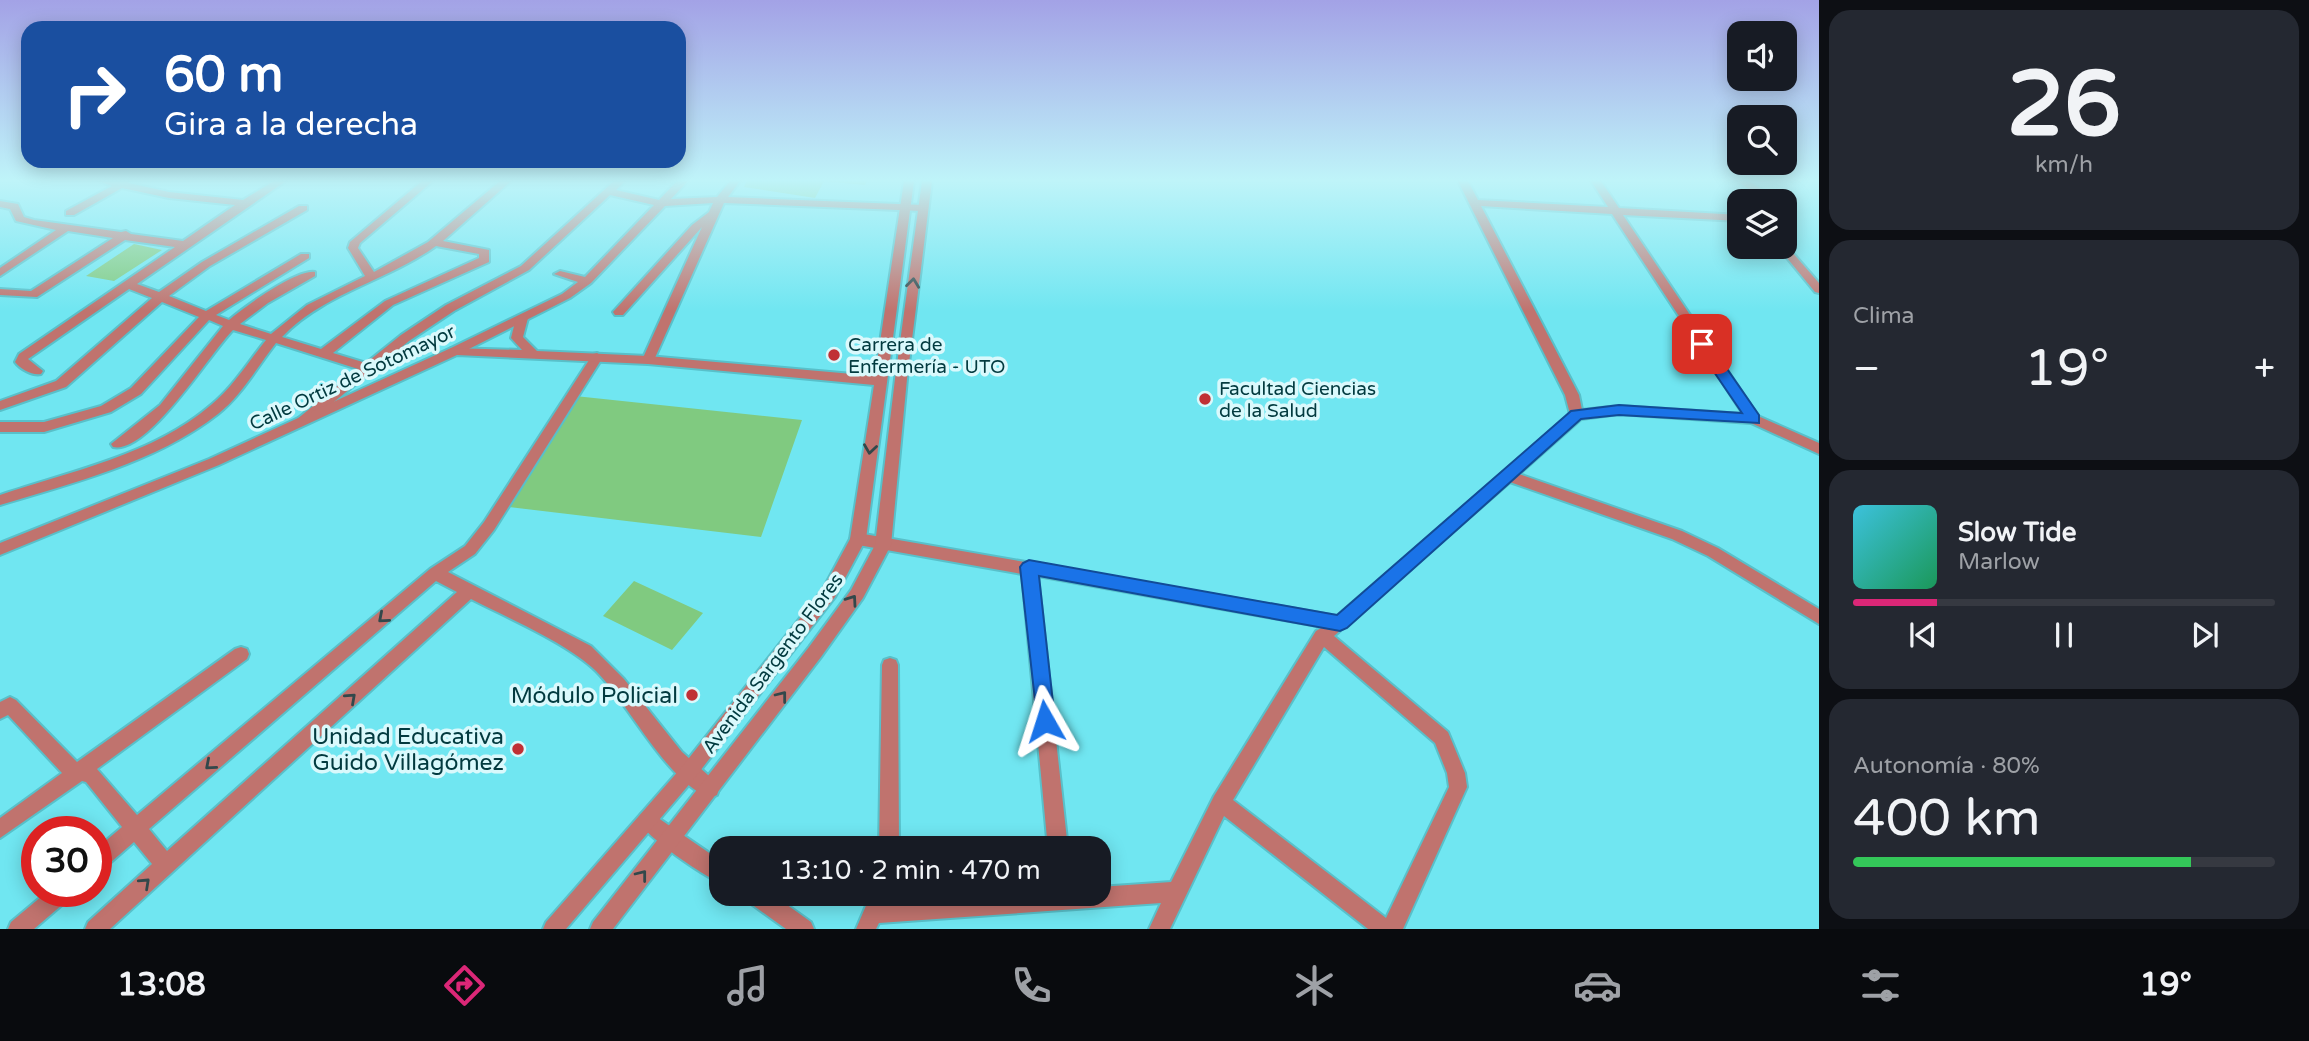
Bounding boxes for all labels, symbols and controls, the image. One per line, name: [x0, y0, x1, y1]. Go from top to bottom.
map controls: [1727, 21, 1797, 259]
button: sound: [1727, 21, 1797, 91]
text: 60 m: [164, 46, 283, 105]
icon: right: [49, 49, 140, 140]
text: 26: [2007, 50, 2121, 160]
button: search: [1727, 105, 1797, 175]
text: Gira a la derecha: [164, 106, 418, 144]
text: km/h: [2035, 151, 2093, 179]
button: layers: [1727, 189, 1797, 259]
one-way arrow: [905, 277, 920, 288]
text: Clima: [1853, 302, 1914, 330]
pin: [1672, 314, 1732, 374]
street label: Calle Ortiz de Sotomayor: [246, 320, 459, 435]
icon: arrive: [1683, 325, 1721, 363]
place label: Carrera de Enfermería - UTO: [848, 334, 1006, 378]
text: 19°: [2024, 337, 2109, 400]
text: −: [1853, 346, 1880, 392]
text: +: [2254, 346, 2275, 392]
marker: Carrera de Enfermería - UTO: [826, 347, 842, 363]
place label: Facultad Ciencias de la Salud: [1219, 378, 1376, 422]
marker: Facultad Ciencias de la Salud: [1197, 391, 1213, 407]
one-way arrow: [863, 443, 878, 454]
text: Slow Tide: [1958, 517, 2076, 548]
text: Marlow: [1958, 548, 2040, 576]
street label: Avenida Sargento Flores: [698, 569, 848, 758]
one-way arrow: [844, 595, 856, 608]
one-way arrow: [378, 609, 390, 622]
icon: previous: [1904, 616, 1942, 654]
icon: pause: [2045, 616, 2083, 654]
icon: next: [2186, 616, 2224, 654]
place label: Módulo Policial: [511, 682, 678, 710]
position arrow: [1008, 684, 1082, 758]
marker: Módulo Policial: [684, 687, 700, 703]
one-way arrow: [773, 691, 786, 704]
one-way arrow: [343, 694, 356, 706]
place label: Unidad Educativa Guido Villagómez: [312, 723, 504, 777]
marker: Unidad Educativa Guido Villagómez: [510, 741, 526, 757]
text: Autonomía · 80%: [1853, 752, 2040, 780]
one-way arrow: [205, 757, 218, 769]
text: 400 km: [1853, 787, 2041, 850]
speed limit sign: 30: [21, 816, 112, 907]
text: 13:10 · 2 min · 470 m: [779, 855, 1041, 886]
one-way arrow: [633, 871, 646, 883]
one-way arrow: [137, 878, 150, 891]
icon: directions: [440, 961, 489, 1010]
icon: music: [723, 961, 772, 1010]
icon: phone: [1007, 961, 1056, 1010]
icon: climate: [1290, 961, 1339, 1010]
icon: car: [1573, 961, 1622, 1010]
icon: filters: [1856, 961, 1905, 1010]
text: 13:08: [117, 966, 206, 1004]
text: 19°: [2139, 966, 2192, 1004]

